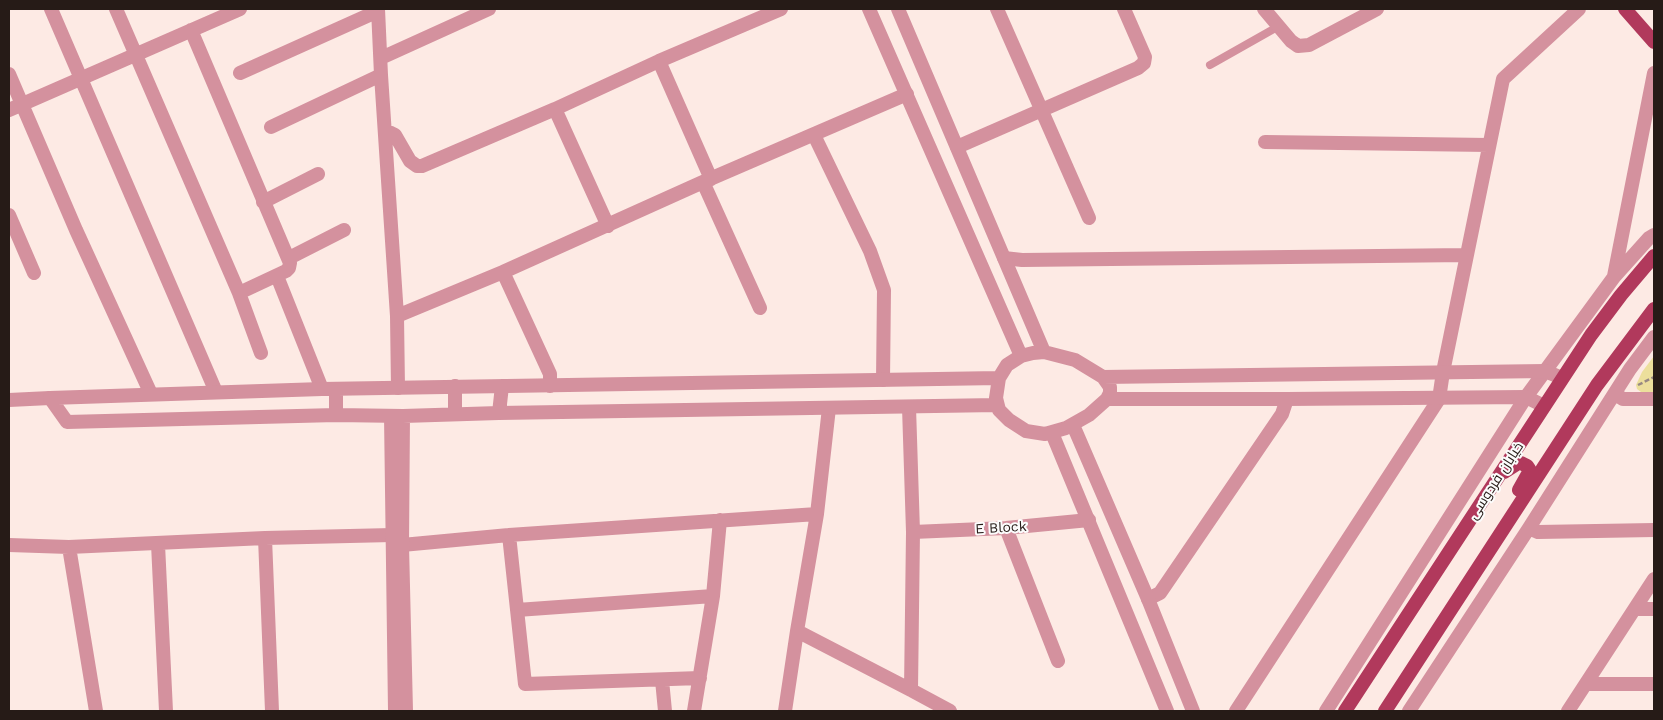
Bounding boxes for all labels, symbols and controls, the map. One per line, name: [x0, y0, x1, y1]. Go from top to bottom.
street label: خیابان فردوسی: [1465, 439, 1527, 523]
street label: E Block: [975, 518, 1027, 538]

